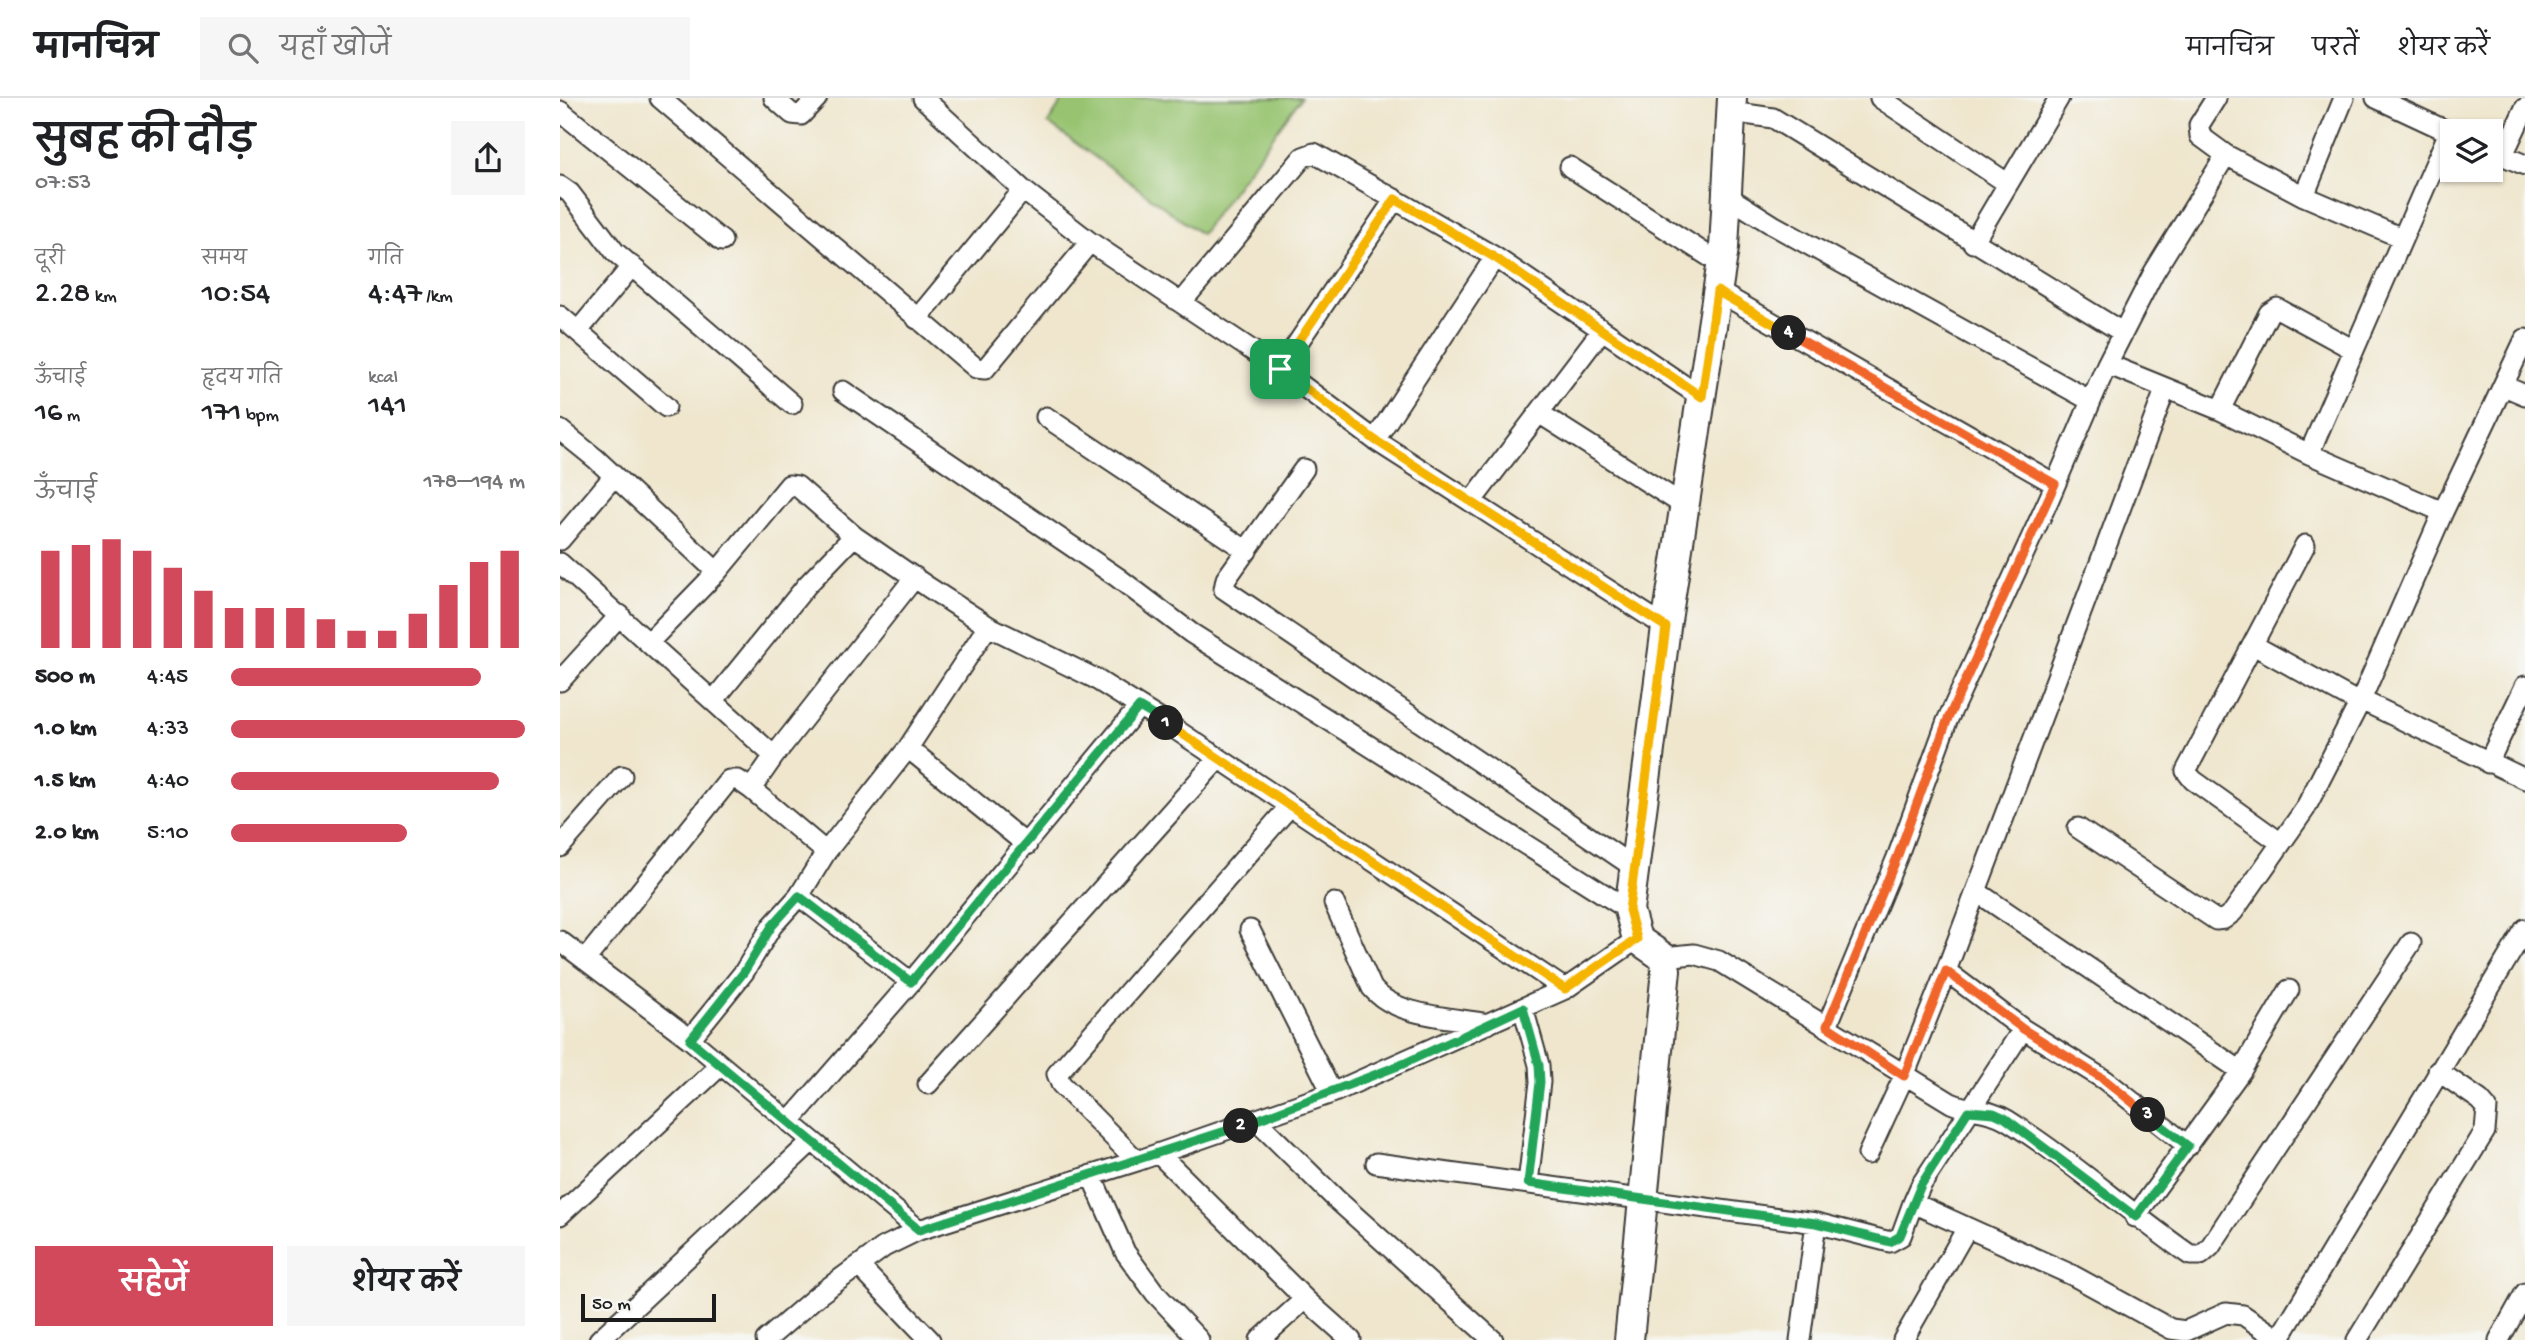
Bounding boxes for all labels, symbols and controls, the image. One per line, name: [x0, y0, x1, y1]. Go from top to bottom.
search box: [200, 17, 690, 80]
icon: search: [224, 29, 262, 67]
text: मानचित्र: [35, 32, 158, 70]
text: यहाँ खोजें: [280, 35, 391, 66]
text: मानचित्र: [2186, 36, 2274, 65]
text: परतें: [2312, 36, 2359, 65]
text: शेयर करें: [2397, 36, 2490, 65]
map controls: [2440, 119, 2503, 182]
button: layers: [2440, 119, 2503, 182]
button: share: [451, 121, 525, 195]
text: सुबह की दौड़: [35, 122, 255, 166]
text: 07:53: [35, 170, 91, 197]
text: दूरी: [35, 249, 65, 272]
text: समय: [202, 249, 247, 272]
text: गति: [368, 249, 403, 272]
text: 2.28: [35, 278, 90, 313]
text: 10:54: [202, 278, 270, 313]
text: 4:47: [368, 278, 422, 313]
text: km: [90, 286, 117, 309]
text: /km: [422, 286, 453, 309]
pin: 4: [1772, 316, 1806, 350]
text: 4: [1784, 321, 1793, 344]
pin: [1250, 339, 1310, 399]
icon: arrive: [1261, 350, 1299, 388]
text: kcal: [368, 367, 398, 390]
text: ऊँचाई: [35, 368, 86, 391]
text: हृदय गति: [202, 368, 282, 391]
text: 141: [368, 390, 407, 425]
text: 16: [35, 397, 62, 432]
text: 171: [202, 397, 242, 432]
text: m: [62, 405, 80, 428]
text: bpm: [242, 405, 279, 428]
text: 178–194 m: [424, 469, 525, 496]
text: ऊँचाई: [35, 480, 97, 507]
text: 500 m: [35, 664, 95, 691]
text: 4:45: [147, 664, 188, 691]
pin: 1: [1148, 706, 1184, 740]
text: 1: [1162, 711, 1169, 734]
text: 1.0 km: [35, 716, 97, 743]
text: 4:33: [147, 716, 189, 743]
text: 1.5 km: [35, 768, 96, 795]
text: 4:40: [147, 768, 189, 795]
text: 2.0 km: [35, 820, 99, 847]
text: 5:10: [147, 820, 189, 847]
pin: 3: [2130, 1098, 2166, 1132]
text: 3: [2143, 1103, 2152, 1126]
pin: 2: [1224, 1108, 1258, 1144]
text: 2: [1236, 1114, 1245, 1137]
button: सहेजें: [35, 1246, 273, 1326]
button: शेयर करें: [287, 1246, 525, 1326]
scale bar: [581, 1291, 716, 1323]
text: 50 m: [592, 1294, 631, 1317]

